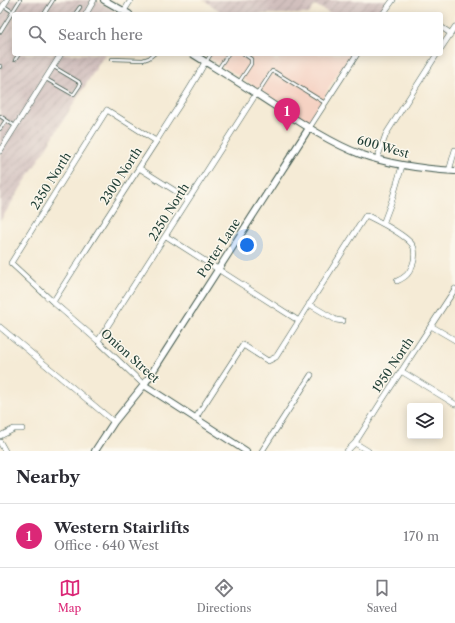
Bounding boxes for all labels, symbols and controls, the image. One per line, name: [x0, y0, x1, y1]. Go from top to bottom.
search box: [12, 12, 443, 56]
icon: search: [26, 23, 48, 45]
text: Search here: [58, 25, 143, 44]
pin: 1: [274, 98, 300, 131]
street label: 600 West: [355, 132, 412, 161]
street label: 2300 North: [96, 144, 145, 207]
street label: 2350 North: [27, 149, 74, 212]
street label: 2250 North: [145, 180, 192, 243]
street label: Porter Lane: [194, 215, 243, 280]
your location: [237, 235, 257, 255]
street label: Onion Street: [98, 326, 163, 386]
street label: 1950 North: [369, 334, 417, 395]
map controls: [407, 403, 443, 439]
button: layers: [407, 403, 443, 439]
text: Nearby: [16, 467, 80, 487]
text: Western Stairlifts: [54, 518, 189, 537]
text: 1: [26, 528, 32, 544]
text: 170 m: [403, 528, 439, 544]
text: Office · 640 West: [54, 537, 159, 553]
tab: Map: [58, 577, 81, 615]
tab: Directions: [197, 577, 251, 615]
tab: Saved: [367, 577, 397, 615]

